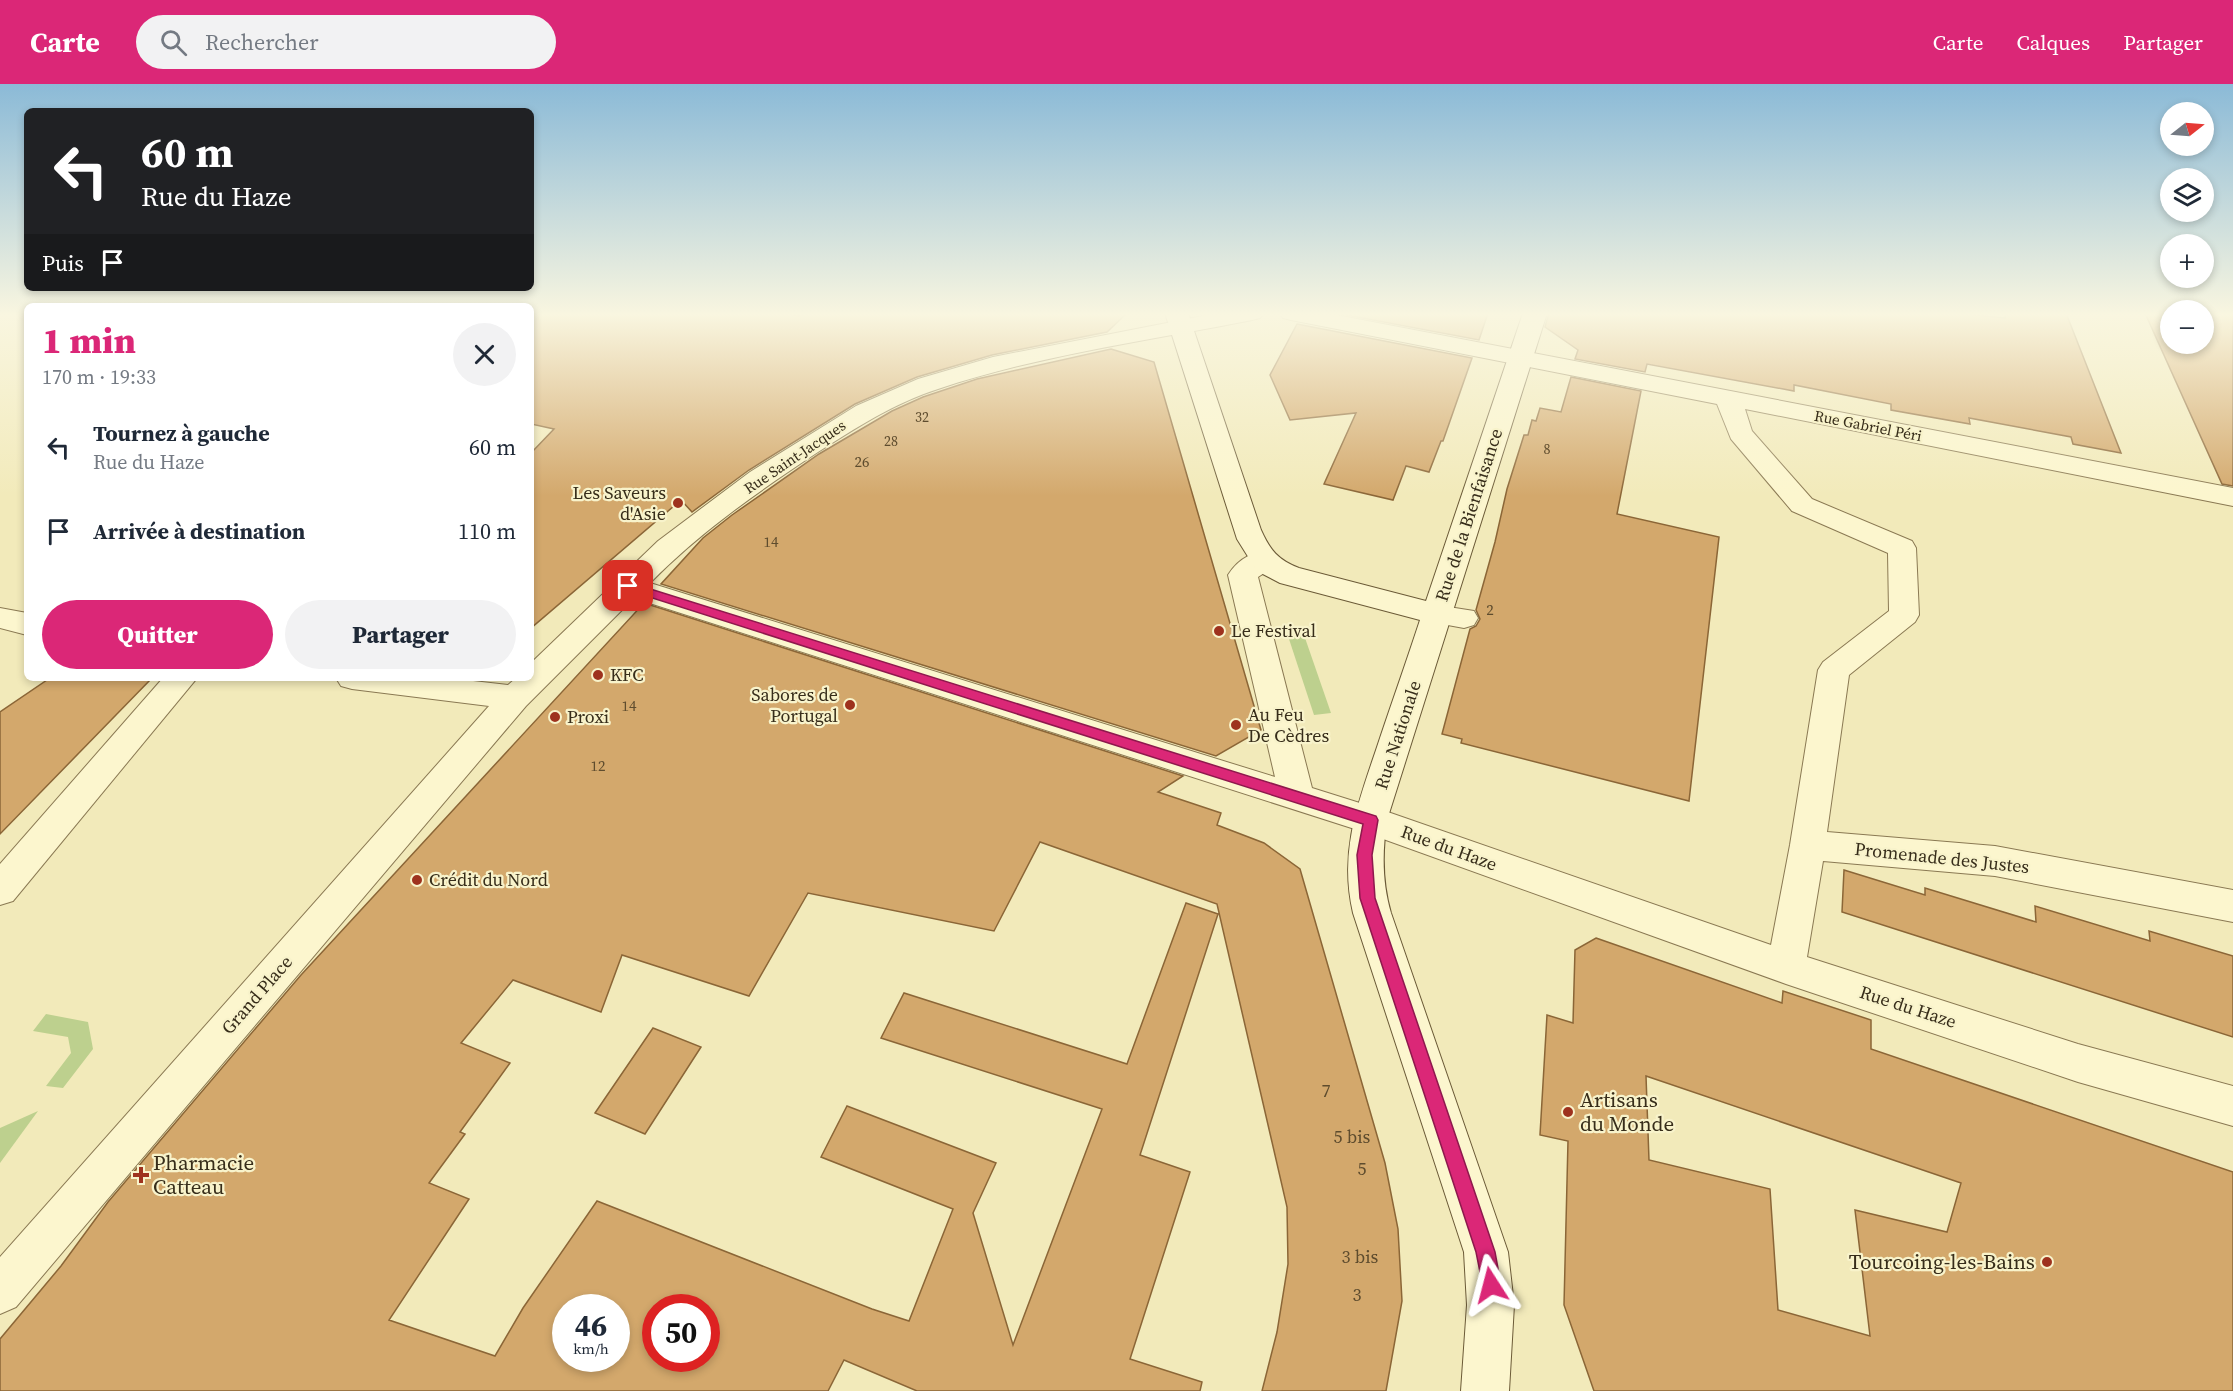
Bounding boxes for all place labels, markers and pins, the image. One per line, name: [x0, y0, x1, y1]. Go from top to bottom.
place label: Les Saveurs d'Asie: [572, 480, 666, 526]
marker: Les Saveurs d'Asie: [671, 496, 685, 510]
pin: [602, 560, 653, 611]
place label: Le Festival: [1231, 618, 1316, 643]
marker: Le Festival: [1212, 624, 1226, 638]
place label: KFC: [610, 662, 644, 687]
marker: KFC: [591, 668, 605, 682]
place label: Sabores de Portugal: [751, 682, 838, 728]
marker: Sabores de Portugal: [843, 698, 857, 712]
place label: Au Feu De Cèdres: [1248, 702, 1330, 748]
place label: Proxi: [567, 704, 609, 729]
marker: Proxi: [548, 710, 562, 724]
marker: Au Feu De Cèdres: [1229, 718, 1243, 732]
place label: Crédit du Nord: [429, 867, 548, 892]
marker: Crédit du Nord: [410, 873, 424, 887]
place label: Artisans du Monde: [1580, 1085, 1674, 1138]
marker: Artisans du Monde: [1561, 1105, 1575, 1119]
place label: Pharmacie Catteau: [153, 1148, 254, 1201]
marker: Pharmacie Catteau: [134, 1168, 148, 1182]
place label: Tourcoing-les-Bains: [1849, 1247, 2035, 1276]
marker: Tourcoing-les-Bains: [2040, 1255, 2054, 1269]

